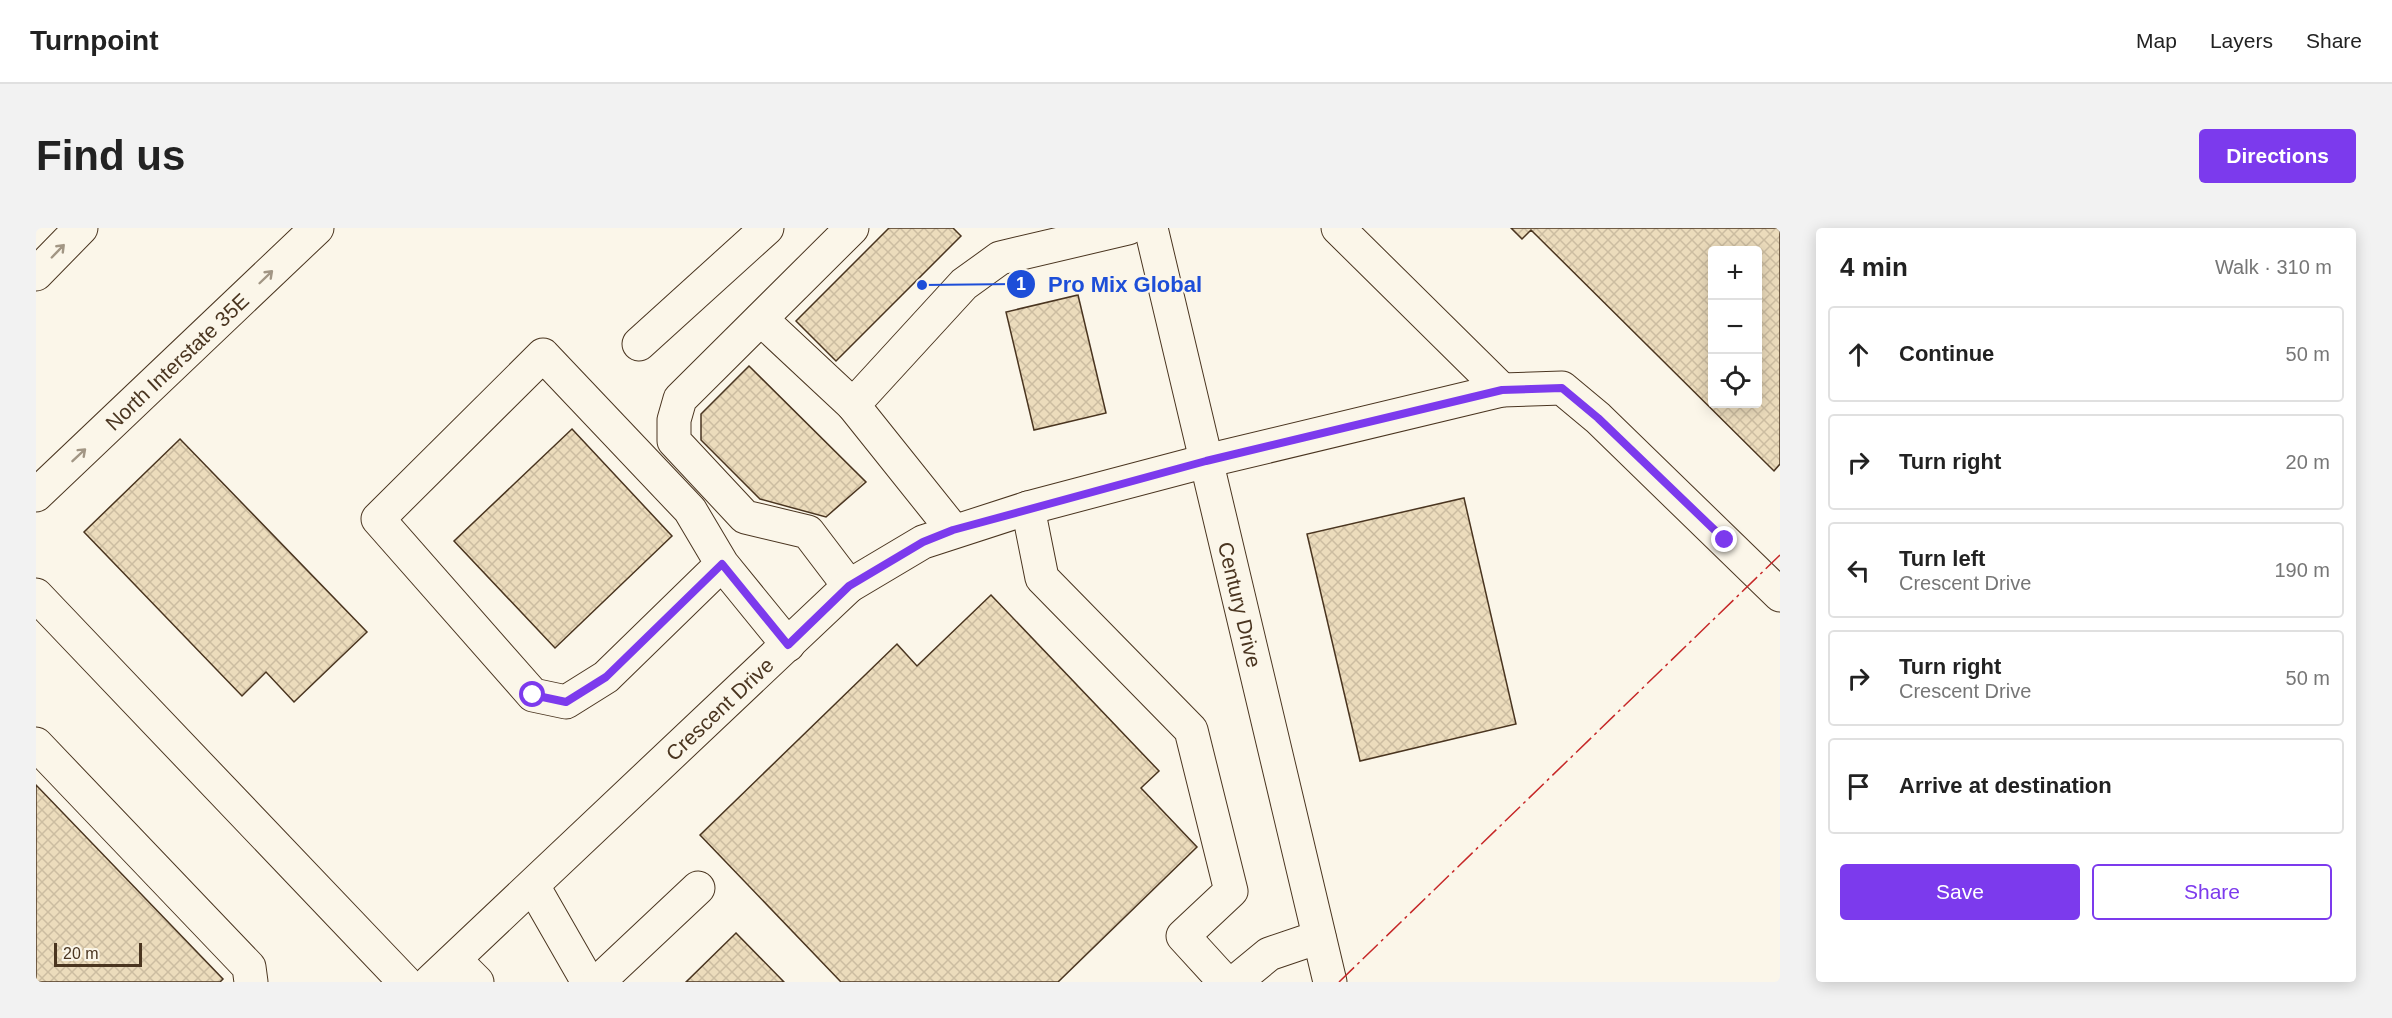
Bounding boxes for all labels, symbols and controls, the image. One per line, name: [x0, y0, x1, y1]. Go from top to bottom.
text: Turnpoint: [30, 25, 159, 56]
text: Map: [2136, 29, 2177, 52]
text: Layers: [2210, 29, 2273, 52]
text: Share: [2306, 29, 2362, 52]
button: Directions: [2199, 129, 2356, 183]
text: Find us: [36, 132, 185, 179]
one-way arrow: [51, 244, 66, 259]
map controls: [1708, 246, 1762, 408]
button: +: [1708, 246, 1762, 300]
text: 4 min: [1840, 252, 1908, 282]
text: Walk · 310 m: [2215, 256, 2332, 278]
callout: Pro Mix Global: [1006, 264, 1214, 304]
one-way arrow: [258, 271, 273, 285]
text: Pro Mix Global: [1048, 272, 1202, 297]
text: 1: [1016, 274, 1026, 294]
street label: North Interstate 35E: [101, 288, 253, 434]
button: −: [1708, 300, 1762, 354]
icon: ahead: [1842, 338, 1875, 371]
text: Continue: [1899, 341, 1994, 366]
text: 50 m: [2286, 343, 2330, 365]
button: locate: [1708, 354, 1762, 408]
icon: right: [1842, 446, 1875, 479]
one-way arrow: [71, 448, 86, 462]
text: Turn right: [1899, 449, 2001, 474]
text: 20 m: [2286, 451, 2330, 473]
route end: [1711, 526, 1737, 552]
street label: Century Drive: [1214, 539, 1266, 670]
text: Turn left: [1899, 546, 1985, 571]
icon: left: [1842, 554, 1875, 587]
text: 190 m: [2274, 559, 2330, 581]
text: Crescent Drive: [1899, 572, 2031, 594]
street label: Crescent Drive: [661, 653, 778, 765]
text: Turn right: [1899, 654, 2001, 679]
icon: right: [1842, 662, 1875, 695]
text: 50 m: [2286, 667, 2330, 689]
text: Crescent Drive: [1899, 680, 2031, 702]
route start: [519, 681, 545, 707]
icon: arrive: [1842, 770, 1875, 803]
text: Arrive at destination: [1899, 773, 2112, 798]
button: Save: [1840, 864, 2080, 920]
button: Share: [2092, 864, 2332, 920]
scale bar: [54, 940, 142, 968]
text: 20 m: [63, 945, 99, 962]

